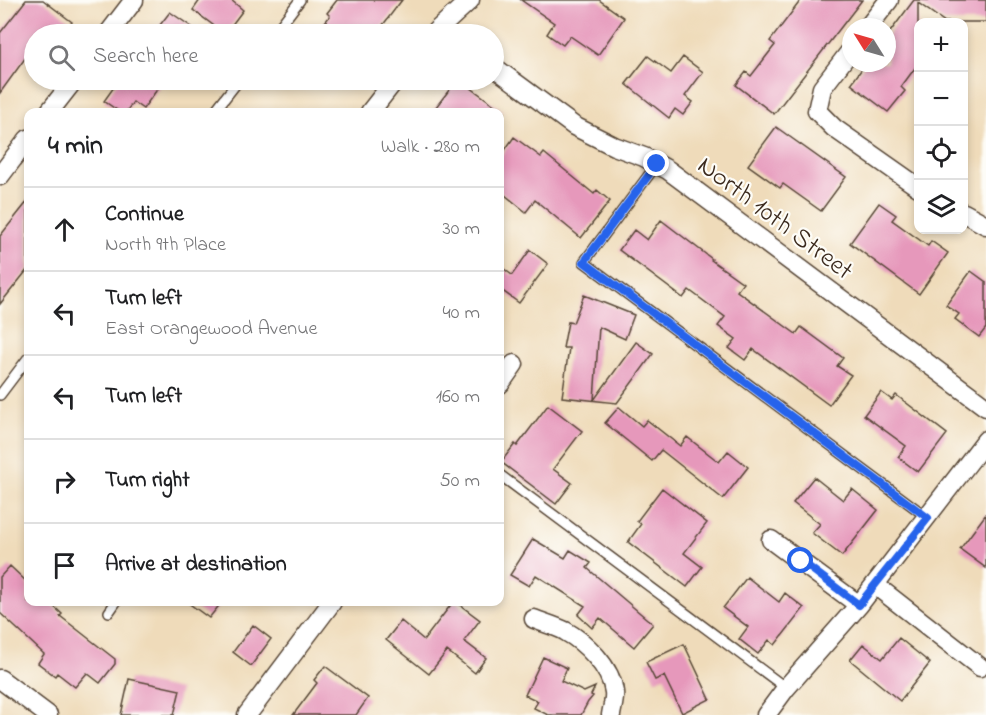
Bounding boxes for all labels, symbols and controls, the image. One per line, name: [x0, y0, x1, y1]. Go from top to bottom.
north arrow: [842, 18, 896, 72]
map controls: [914, 18, 968, 234]
button: +: [914, 18, 968, 72]
search box: [24, 24, 504, 90]
icon: search: [45, 41, 78, 74]
text: Search here: [93, 41, 198, 73]
button: −: [914, 72, 968, 126]
button: locate: [914, 126, 968, 180]
text: 4 min: [48, 128, 103, 166]
text: Walk · 280 m: [381, 133, 480, 162]
street label: North 10th Street: [688, 147, 861, 291]
route end: [643, 150, 669, 176]
button: layers: [914, 180, 968, 234]
text: Continue: [105, 199, 184, 231]
icon: ahead: [48, 213, 81, 246]
text: 30 m: [443, 215, 480, 244]
text: North 9th Place: [105, 231, 226, 260]
text: Turn left: [105, 283, 182, 315]
icon: left: [48, 297, 81, 330]
text: 40 m: [443, 299, 480, 328]
text: East Orangewood Avenue: [105, 315, 318, 344]
icon: left: [48, 381, 81, 414]
text: Turn left: [105, 381, 182, 413]
text: 160 m: [436, 383, 480, 412]
icon: right: [48, 465, 81, 498]
text: Turn right: [105, 465, 190, 497]
text: 50 m: [439, 467, 480, 496]
route start: [787, 547, 813, 573]
icon: arrive: [48, 549, 81, 582]
text: Arrive at destination: [105, 549, 287, 581]

